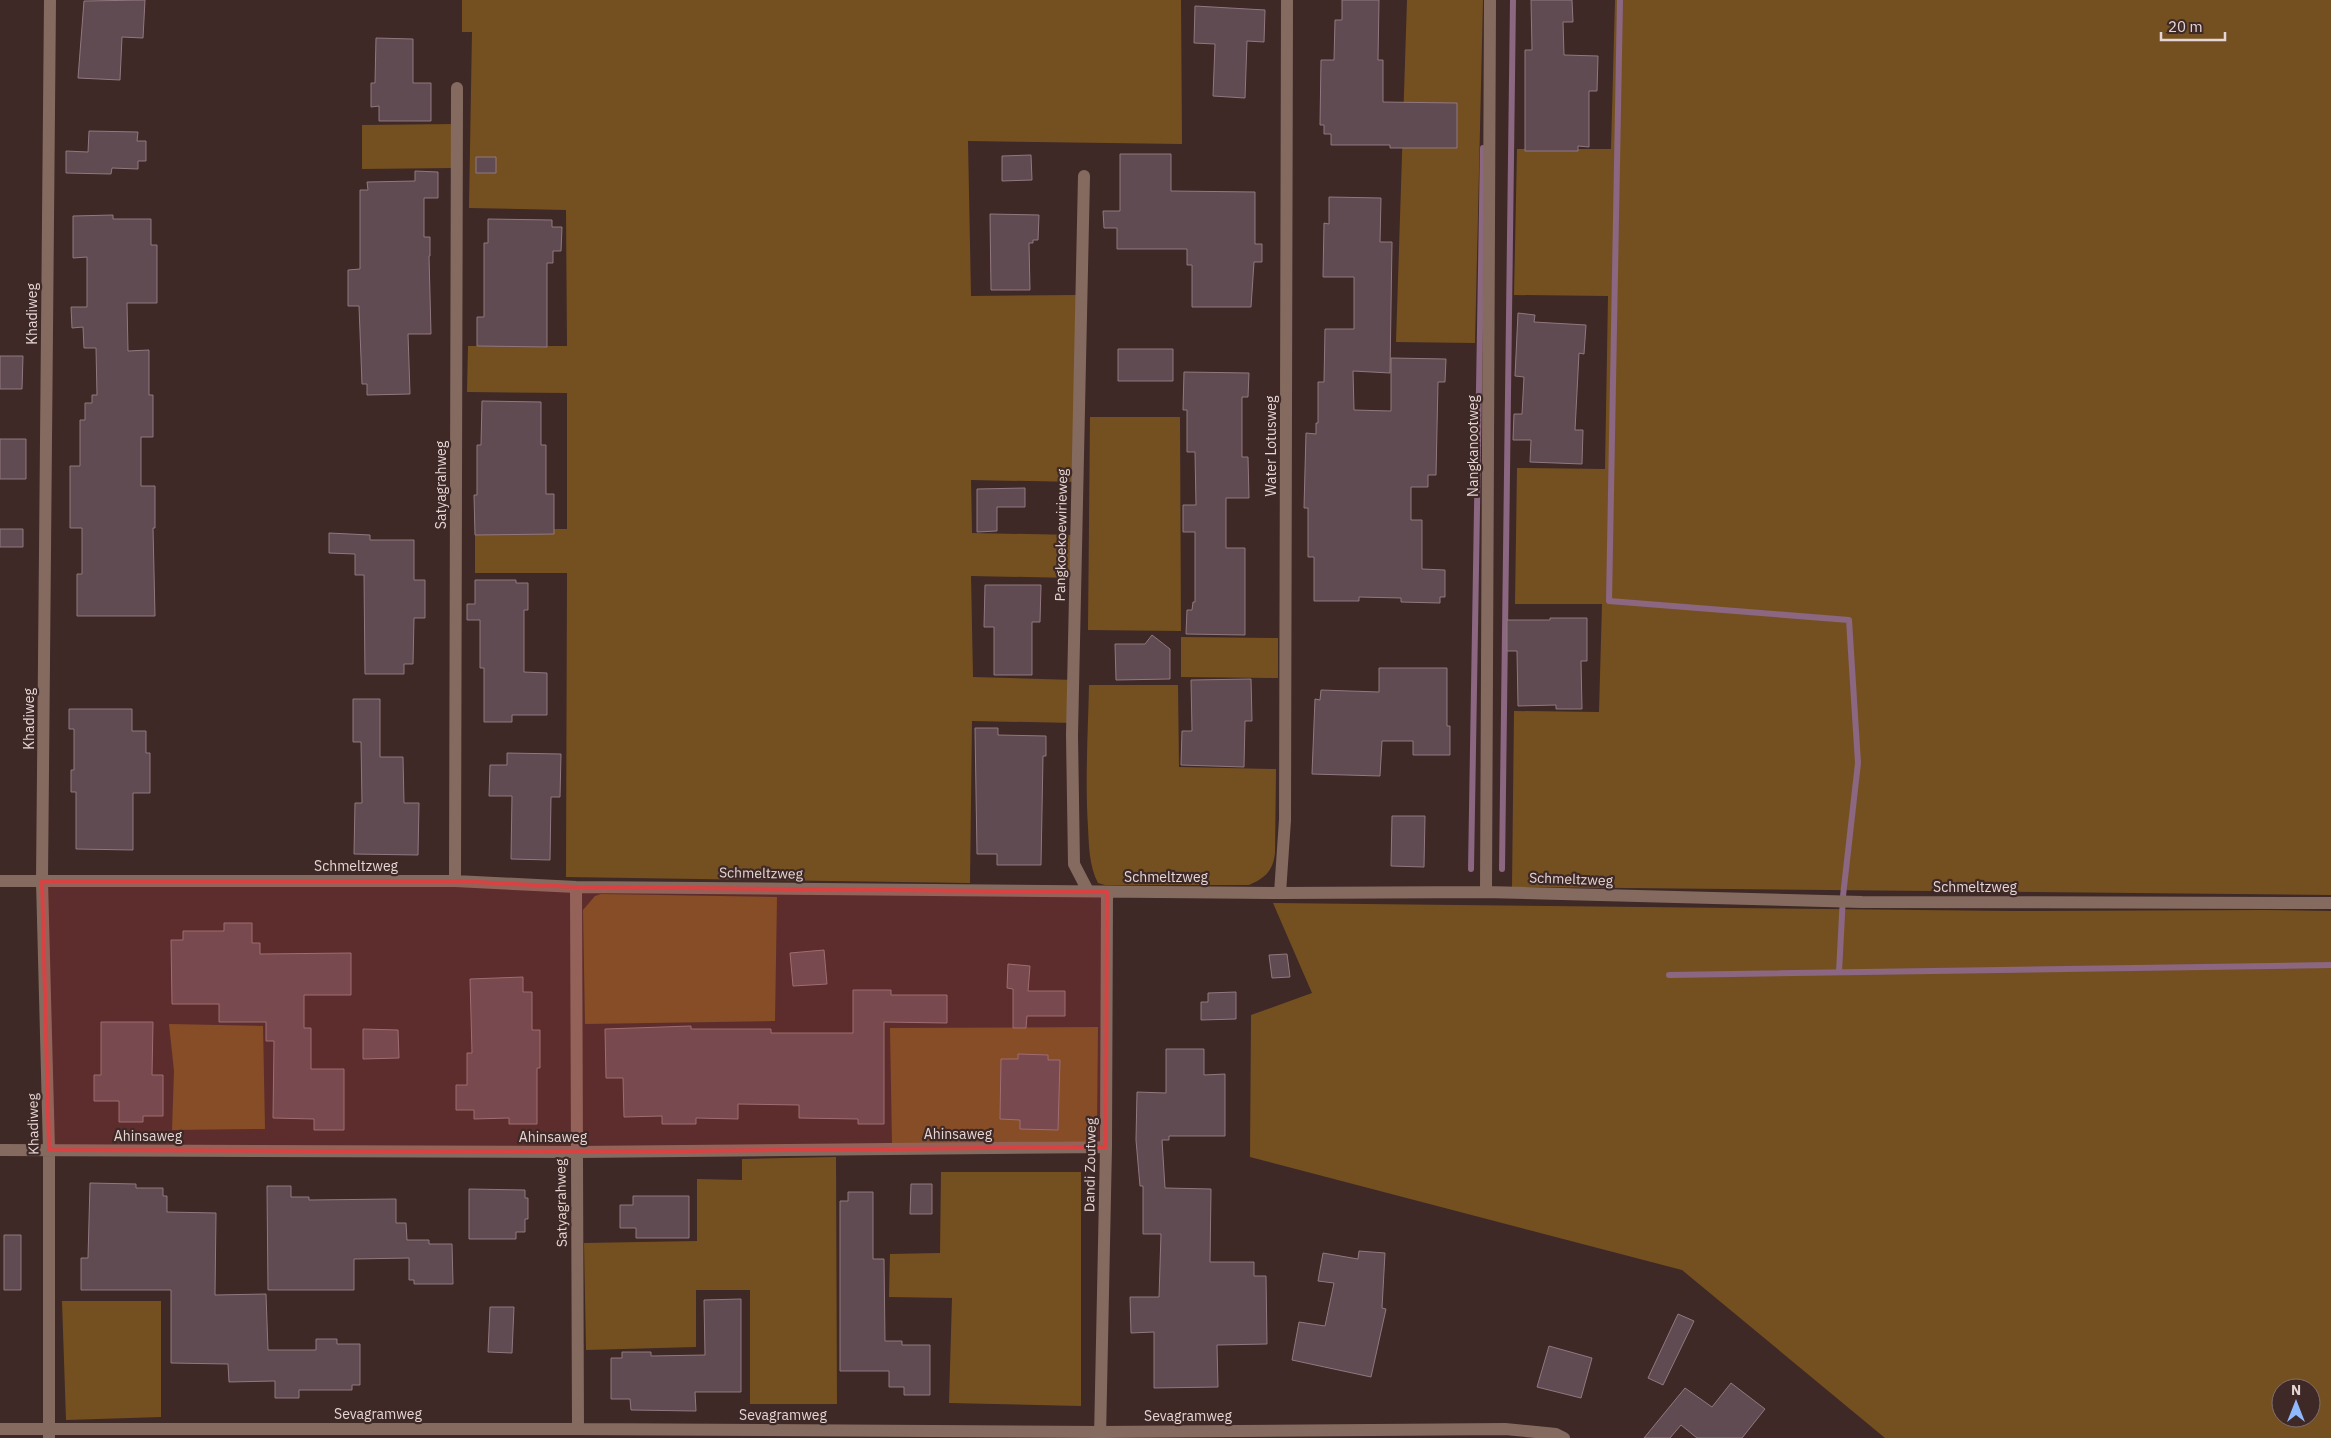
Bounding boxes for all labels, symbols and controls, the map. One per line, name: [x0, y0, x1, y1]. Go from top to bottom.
scale bar: [2161, 10, 2225, 42]
text: 20 m: [2168, 17, 2203, 36]
street label: Khadiweg: [23, 283, 41, 345]
street label: Nangkanootweg: [1464, 394, 1482, 497]
street label: Water Lotusweg: [1262, 395, 1280, 496]
street label: Satyagrahweg: [432, 440, 450, 529]
street label: Pangkoekoewirieweg: [1051, 468, 1071, 601]
street label: Khadiweg: [20, 688, 38, 750]
street label: Schmeltzweg: [314, 857, 399, 875]
street label: Schmeltzweg: [719, 863, 804, 883]
street label: Schmeltzweg: [1124, 868, 1209, 886]
street label: Schmeltzweg: [1529, 869, 1614, 889]
street label: Schmeltzweg: [1933, 878, 2018, 896]
street label: Khadiweg: [23, 1092, 43, 1155]
street label: Dandi Zoutweg: [1080, 1117, 1100, 1212]
street label: Ahinsaweg: [924, 1125, 993, 1143]
street label: Ahinsaweg: [114, 1127, 183, 1145]
street label: Ahinsaweg: [519, 1128, 588, 1146]
street label: Satyagrahweg: [551, 1158, 571, 1247]
north arrow: [2271, 1378, 2321, 1428]
text: N: [2291, 1381, 2301, 1399]
street label: Sevagramweg: [334, 1405, 423, 1423]
street label: Sevagramweg: [739, 1406, 828, 1424]
street label: Sevagramweg: [1144, 1407, 1233, 1425]

